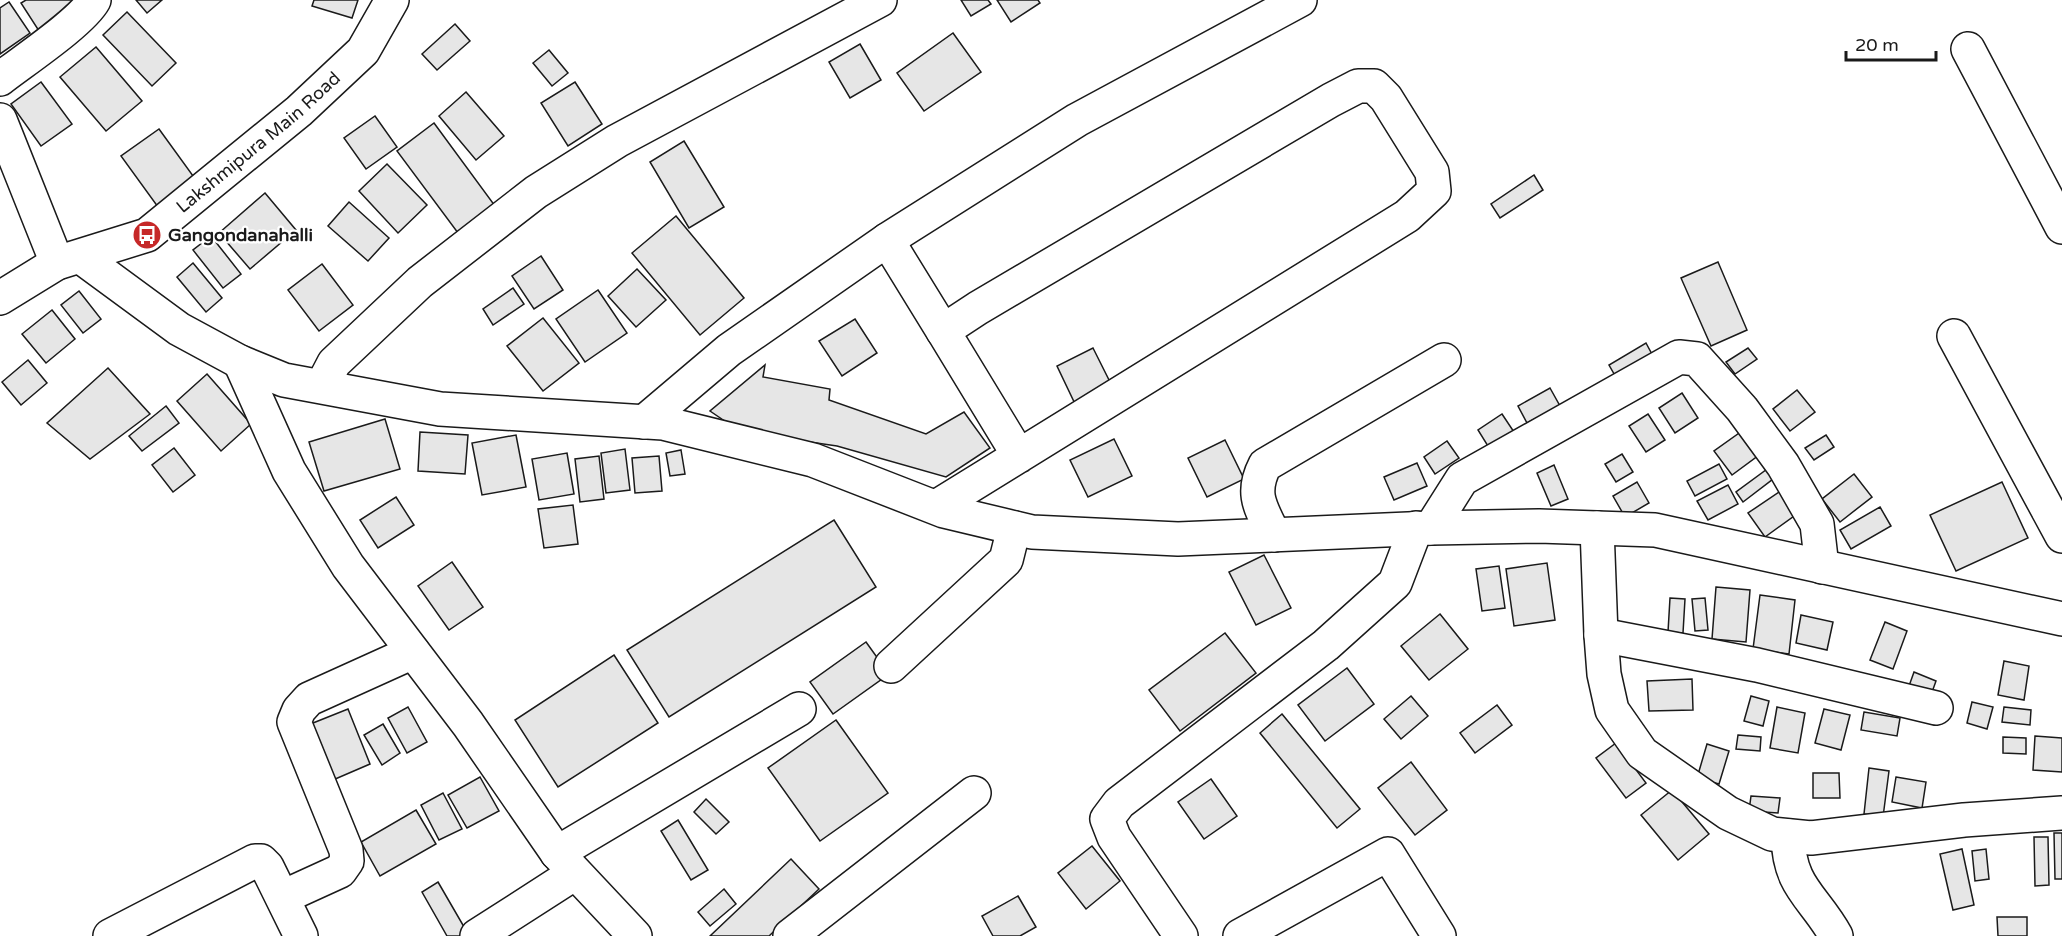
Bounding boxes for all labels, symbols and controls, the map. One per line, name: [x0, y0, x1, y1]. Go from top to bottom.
scale bar: [1846, 24, 1936, 62]
text: 20 m: [1855, 34, 1899, 56]
street label: Lakshmipura Main Road: [172, 67, 345, 218]
bus stop icon: Gangondanahalli: [131, 219, 163, 251]
place label: Gangondanahalli: [168, 224, 313, 246]

